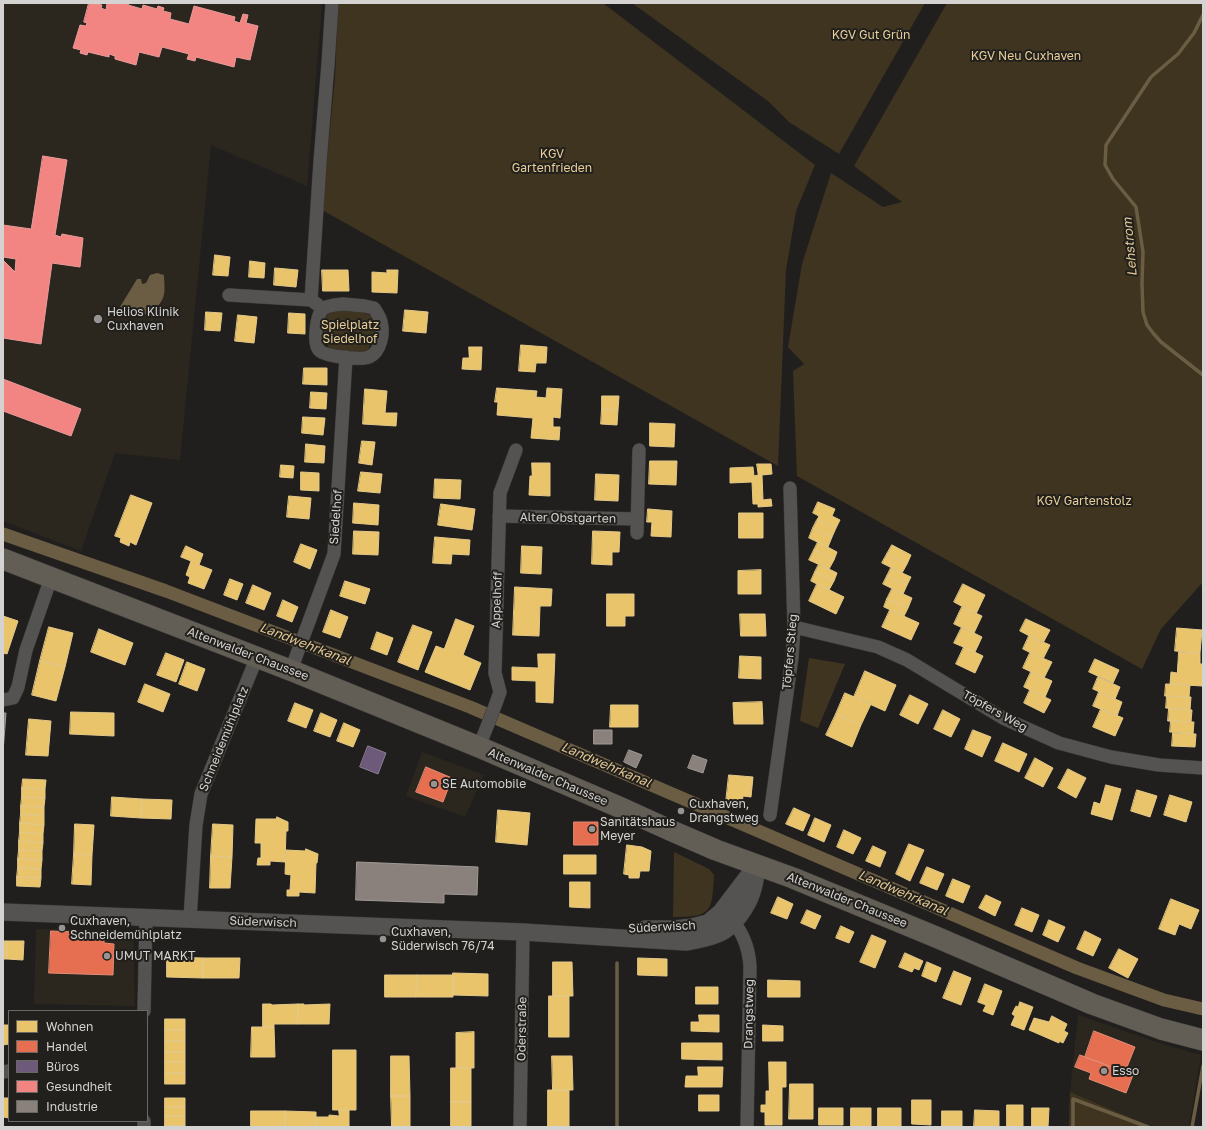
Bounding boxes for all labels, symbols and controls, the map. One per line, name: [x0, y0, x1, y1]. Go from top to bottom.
park label: KGV Gut Grün: [832, 28, 910, 42]
park label: KGV Neu Cuxhaven: [971, 49, 1081, 63]
park label: KGV Gartenfrieden: [512, 147, 592, 175]
water label: Lehstrom: [1120, 217, 1140, 277]
place label: Helios Klinik Cuxhaven: [107, 305, 179, 333]
marker: Helios Klinik Cuxhaven: [92, 313, 104, 325]
park label: Spielplatz Siedelhof: [321, 318, 379, 346]
street label: Siedelhof: [327, 489, 345, 545]
park label: KGV Gartenstolz: [1036, 494, 1132, 508]
street label: Alter Obstgarten: [520, 510, 616, 526]
street label: Appelhoff: [489, 571, 505, 629]
street label: Töpfers Stieg: [780, 613, 800, 691]
water label: Landwehrkanal: [257, 620, 353, 668]
street label: Altenwalder Chaussee: [185, 624, 311, 684]
street label: Schneidemühlplatz: [196, 685, 252, 793]
street label: Töpfers Weg: [960, 687, 1030, 735]
water label: Landwehrkanal: [559, 739, 653, 791]
street label: Altenwalder Chaussee: [486, 745, 610, 809]
place label: SE Automobile: [442, 777, 526, 791]
marker: SE Automobile: [429, 779, 439, 789]
place label: Cuxhaven, Drangstweg: [689, 797, 759, 825]
marker: Cuxhaven, Drangstweg: [676, 806, 686, 816]
place label: Sanitätshaus Meyer: [600, 815, 675, 843]
marker: Sanitätshaus Meyer: [587, 824, 597, 834]
water label: Landwehrkanal: [856, 867, 950, 919]
street label: Altenwalder Chaussee: [785, 869, 909, 931]
place label: Cuxhaven, Schneidemühlplatz: [70, 914, 182, 942]
street label: Süderwisch: [229, 914, 297, 930]
street label: Süderwisch: [628, 918, 696, 936]
marker: Cuxhaven, Schneidemühlplatz: [57, 923, 67, 933]
place label: Cuxhaven, Süderwisch 76/74: [391, 925, 494, 953]
marker: Cuxhaven, Süderwisch 76/74: [378, 934, 388, 944]
place label: UMUT MARKT: [115, 949, 196, 963]
marker: UMUT MARKT: [102, 951, 112, 961]
street label: Drangstweg: [741, 979, 757, 1049]
street label: Oderstraße: [514, 997, 530, 1061]
legend: [8, 1010, 148, 1122]
text: Wohnen: [46, 1019, 93, 1034]
text: Handel: [46, 1039, 87, 1054]
text: Büros: [46, 1059, 79, 1074]
place label: Esso: [1112, 1064, 1139, 1078]
marker: Esso: [1099, 1066, 1109, 1076]
text: Gesundheit: [46, 1079, 112, 1094]
text: Industrie: [46, 1099, 98, 1114]

